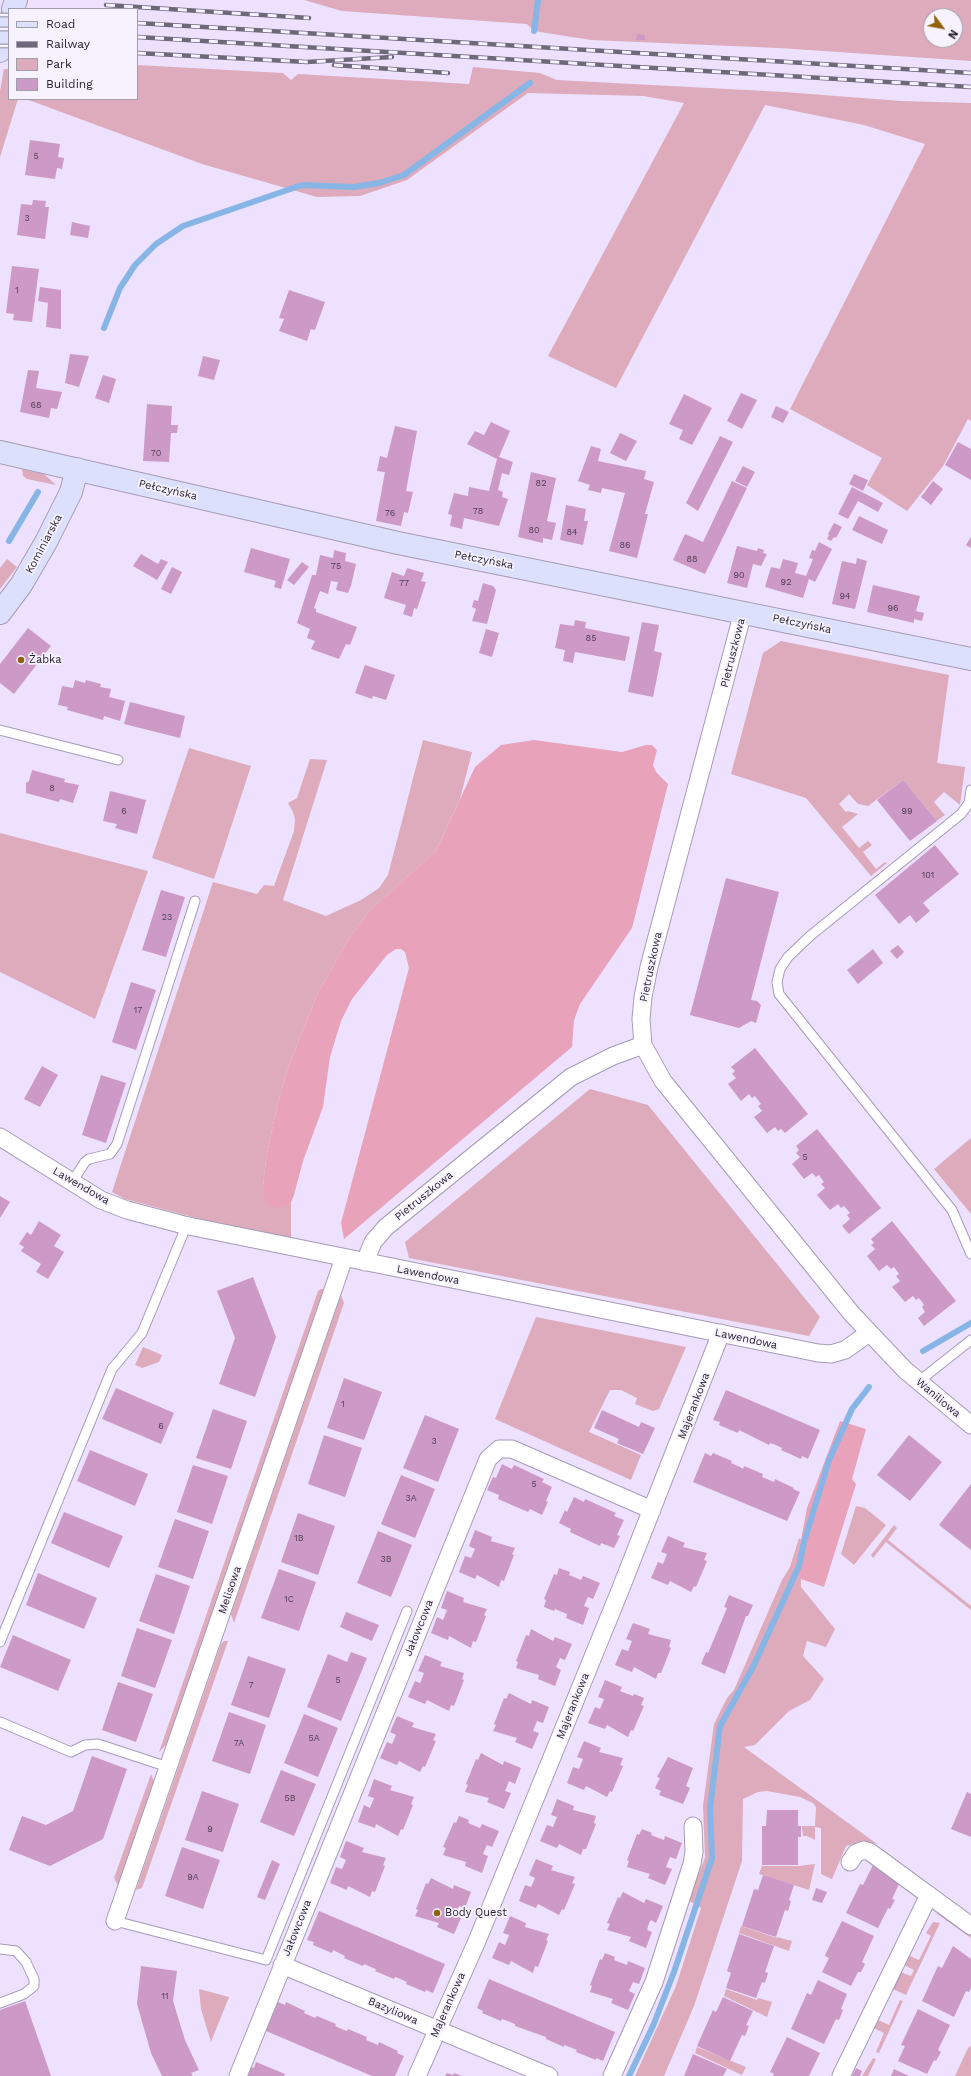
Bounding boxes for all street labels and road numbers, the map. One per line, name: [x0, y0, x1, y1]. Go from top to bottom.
street label: Pełczyńska: [137, 477, 199, 503]
street label: Kominiarska: [23, 512, 65, 576]
street label: Pełczyńska: [453, 548, 515, 572]
street label: Pełczyńska: [771, 611, 833, 637]
street label: Pietruszkowa: [718, 617, 748, 689]
street label: Pietruszkowa: [637, 931, 665, 1003]
street label: Lawendowa: [50, 1164, 112, 1208]
street label: Pietruszkowa: [392, 1168, 456, 1224]
street label: Lawendowa: [396, 1262, 460, 1288]
street label: Lawendowa: [714, 1326, 778, 1352]
street label: Majerankowa: [675, 1371, 713, 1441]
street label: Waniliowa: [913, 1376, 963, 1420]
street label: Melisowa: [216, 1564, 244, 1616]
street label: Jałowcowa: [402, 1598, 436, 1658]
street label: Majerankowa: [554, 1671, 592, 1741]
street label: Jałowcowa: [280, 1898, 314, 1958]
street label: Majerankowa: [428, 1970, 468, 2040]
street label: Bazyliowa: [366, 1995, 420, 2027]

